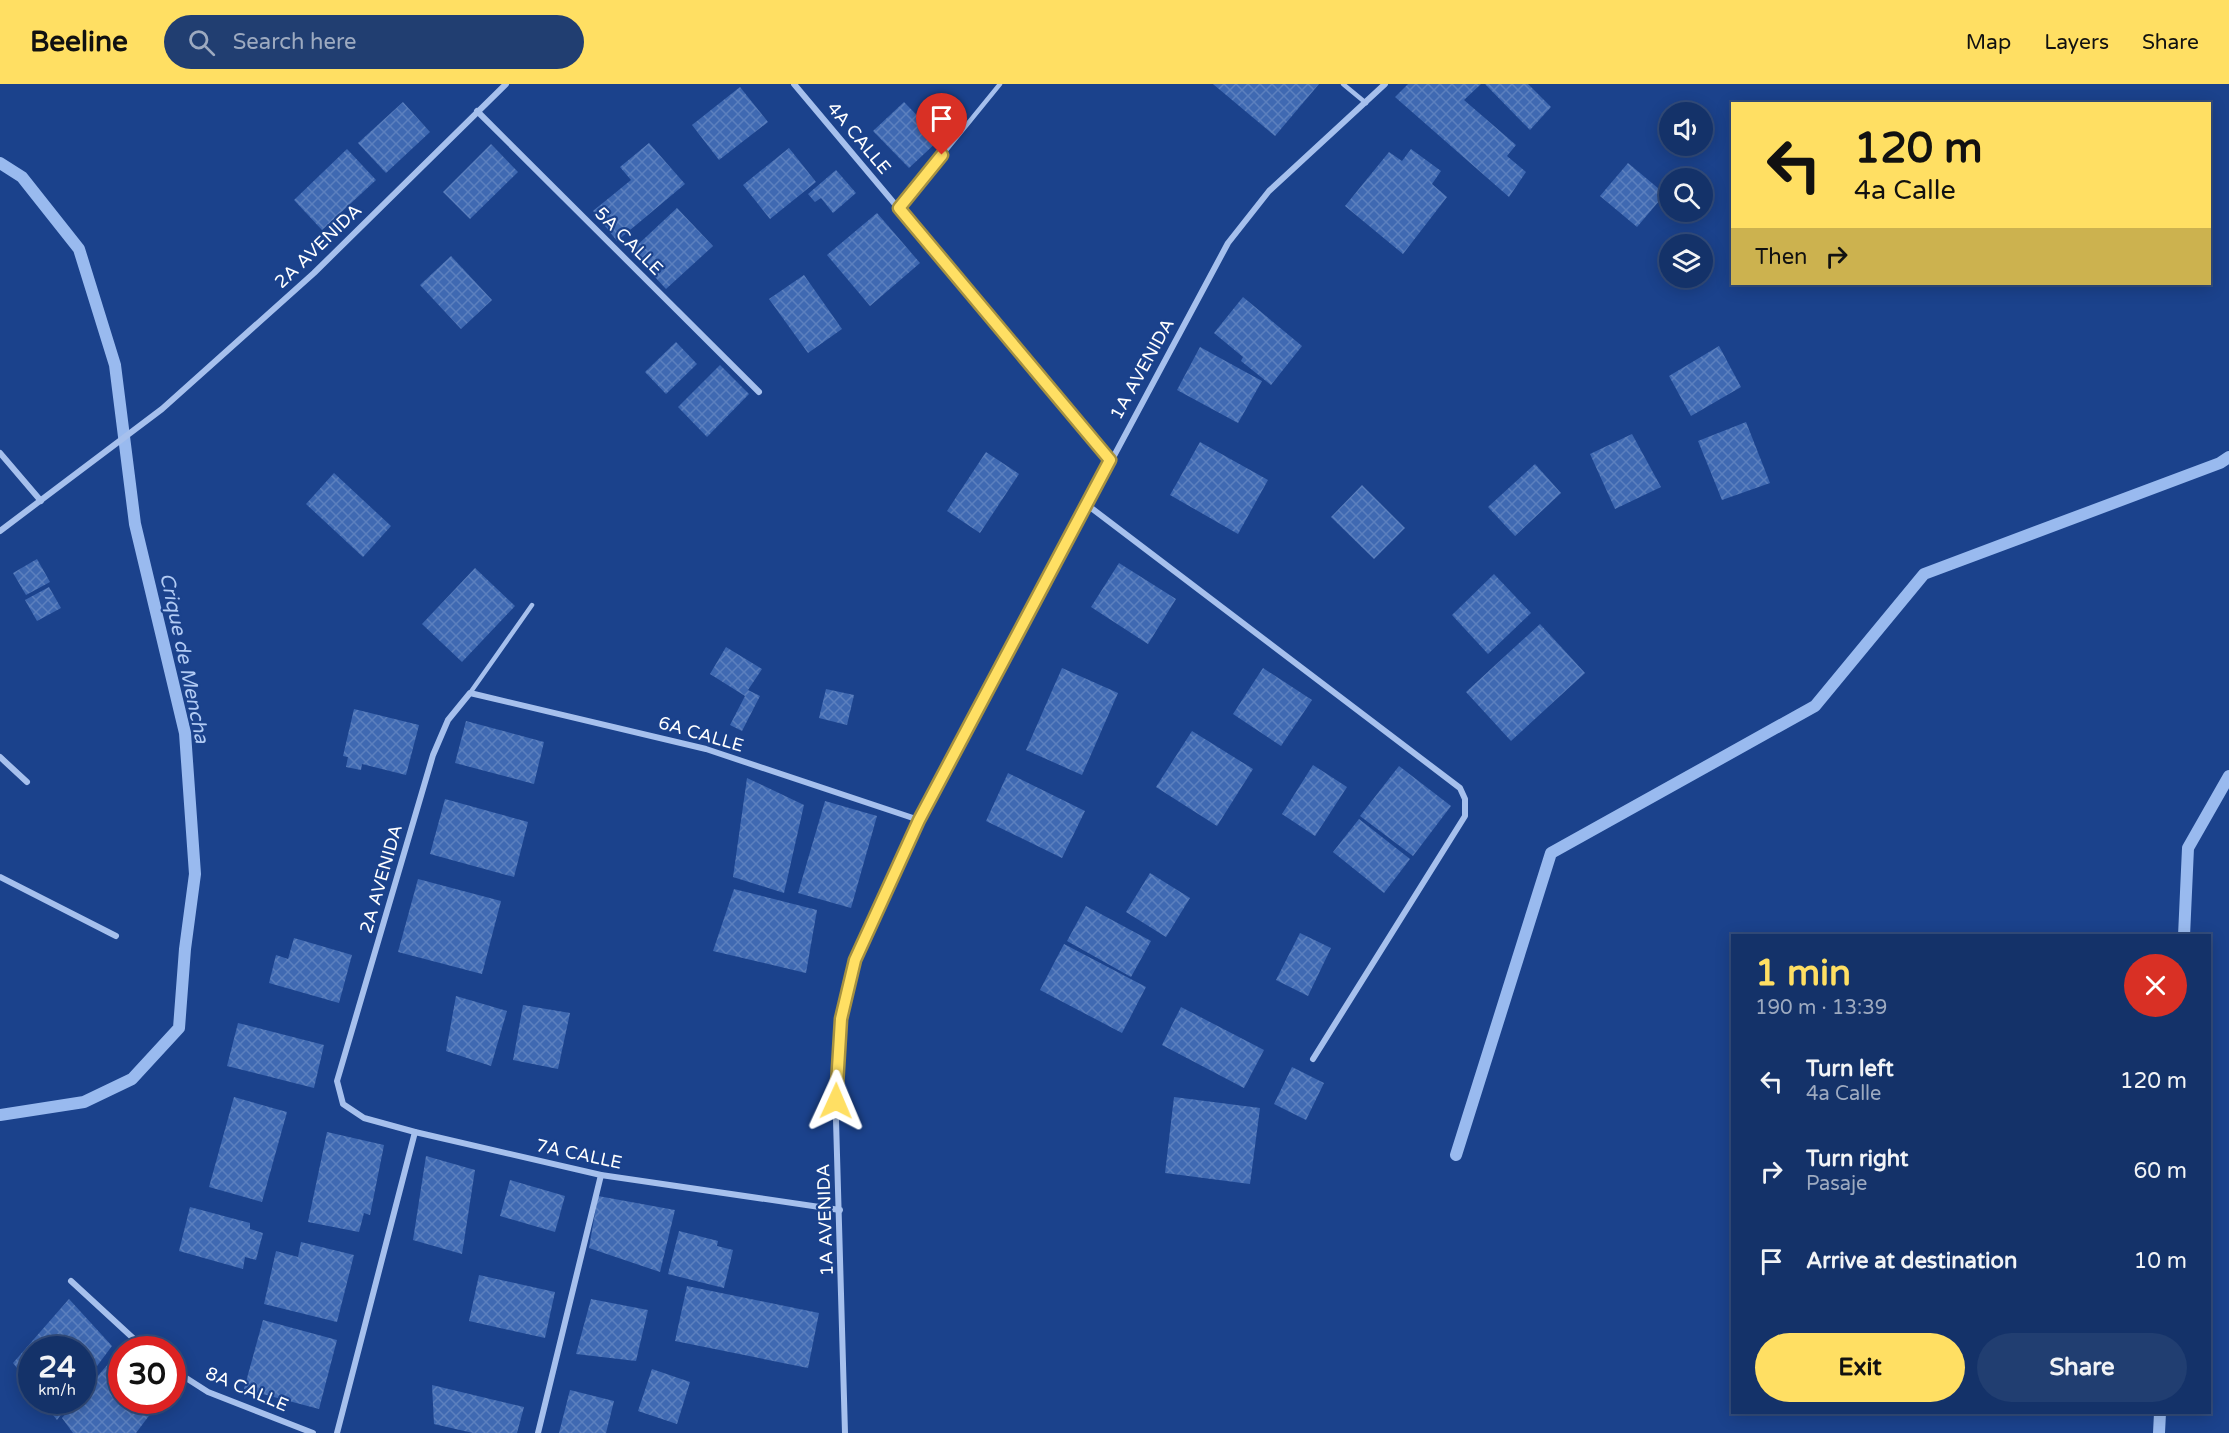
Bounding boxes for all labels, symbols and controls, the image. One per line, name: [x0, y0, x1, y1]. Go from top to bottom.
search box: [164, 15, 584, 69]
text: Beeline: [30, 25, 128, 59]
icon: search: [185, 26, 218, 59]
text: Search here: [233, 29, 357, 55]
text: Map: [1966, 30, 2011, 55]
text: Layers: [2044, 30, 2109, 55]
text: Share: [2142, 30, 2199, 55]
pin: [916, 93, 967, 155]
street label: 4A CALLE: [822, 97, 896, 179]
icon: arrive: [925, 102, 958, 135]
map controls: [1659, 102, 1713, 288]
button: sound: [1659, 102, 1713, 156]
text: 120 m: [1854, 123, 1983, 174]
icon: left: [1755, 126, 1833, 204]
button: search: [1659, 168, 1713, 222]
text: 4a Calle: [1854, 174, 1956, 207]
street label: 2A AVENIDA: [270, 199, 366, 293]
street label: 5A CALLE: [590, 202, 668, 280]
button: layers: [1659, 234, 1713, 288]
icon: right: [1820, 240, 1853, 273]
text: Then: [1755, 244, 1808, 270]
street label: 1A AVENIDA: [1105, 315, 1179, 423]
water label: Crique de Mencha: [154, 571, 214, 746]
street label: 6A CALLE: [656, 711, 746, 757]
street label: 2A AVENIDA: [355, 822, 407, 936]
text: 1 min: [1755, 952, 1851, 995]
button: close: [2124, 954, 2187, 1017]
text: 190 m · 13:39: [1755, 996, 1887, 1020]
text: Turn left: [1806, 1056, 1894, 1082]
icon: left: [1755, 1065, 1788, 1098]
text: 120 m: [2120, 1068, 2187, 1094]
position arrow: [804, 1069, 868, 1133]
text: 4a Calle: [1806, 1082, 1881, 1106]
street label: 7A CALLE: [534, 1134, 624, 1174]
text: Turn right: [1806, 1146, 1908, 1172]
icon: right: [1755, 1155, 1788, 1188]
text: 60 m: [2133, 1158, 2187, 1184]
street label: 1A AVENIDA: [812, 1164, 838, 1276]
text: Pasaje: [1806, 1172, 1867, 1196]
icon: arrive: [1755, 1245, 1788, 1278]
text: Arrive at destination: [1806, 1248, 2017, 1274]
text: 10 m: [2133, 1248, 2187, 1274]
button: Exit: [1755, 1333, 1965, 1402]
button: Share: [1977, 1333, 2187, 1402]
speed limit sign: 30: [108, 1336, 186, 1414]
text: 24: [38, 1349, 76, 1386]
street label: 8A CALLE: [202, 1362, 292, 1416]
text: km/h: [38, 1381, 76, 1399]

